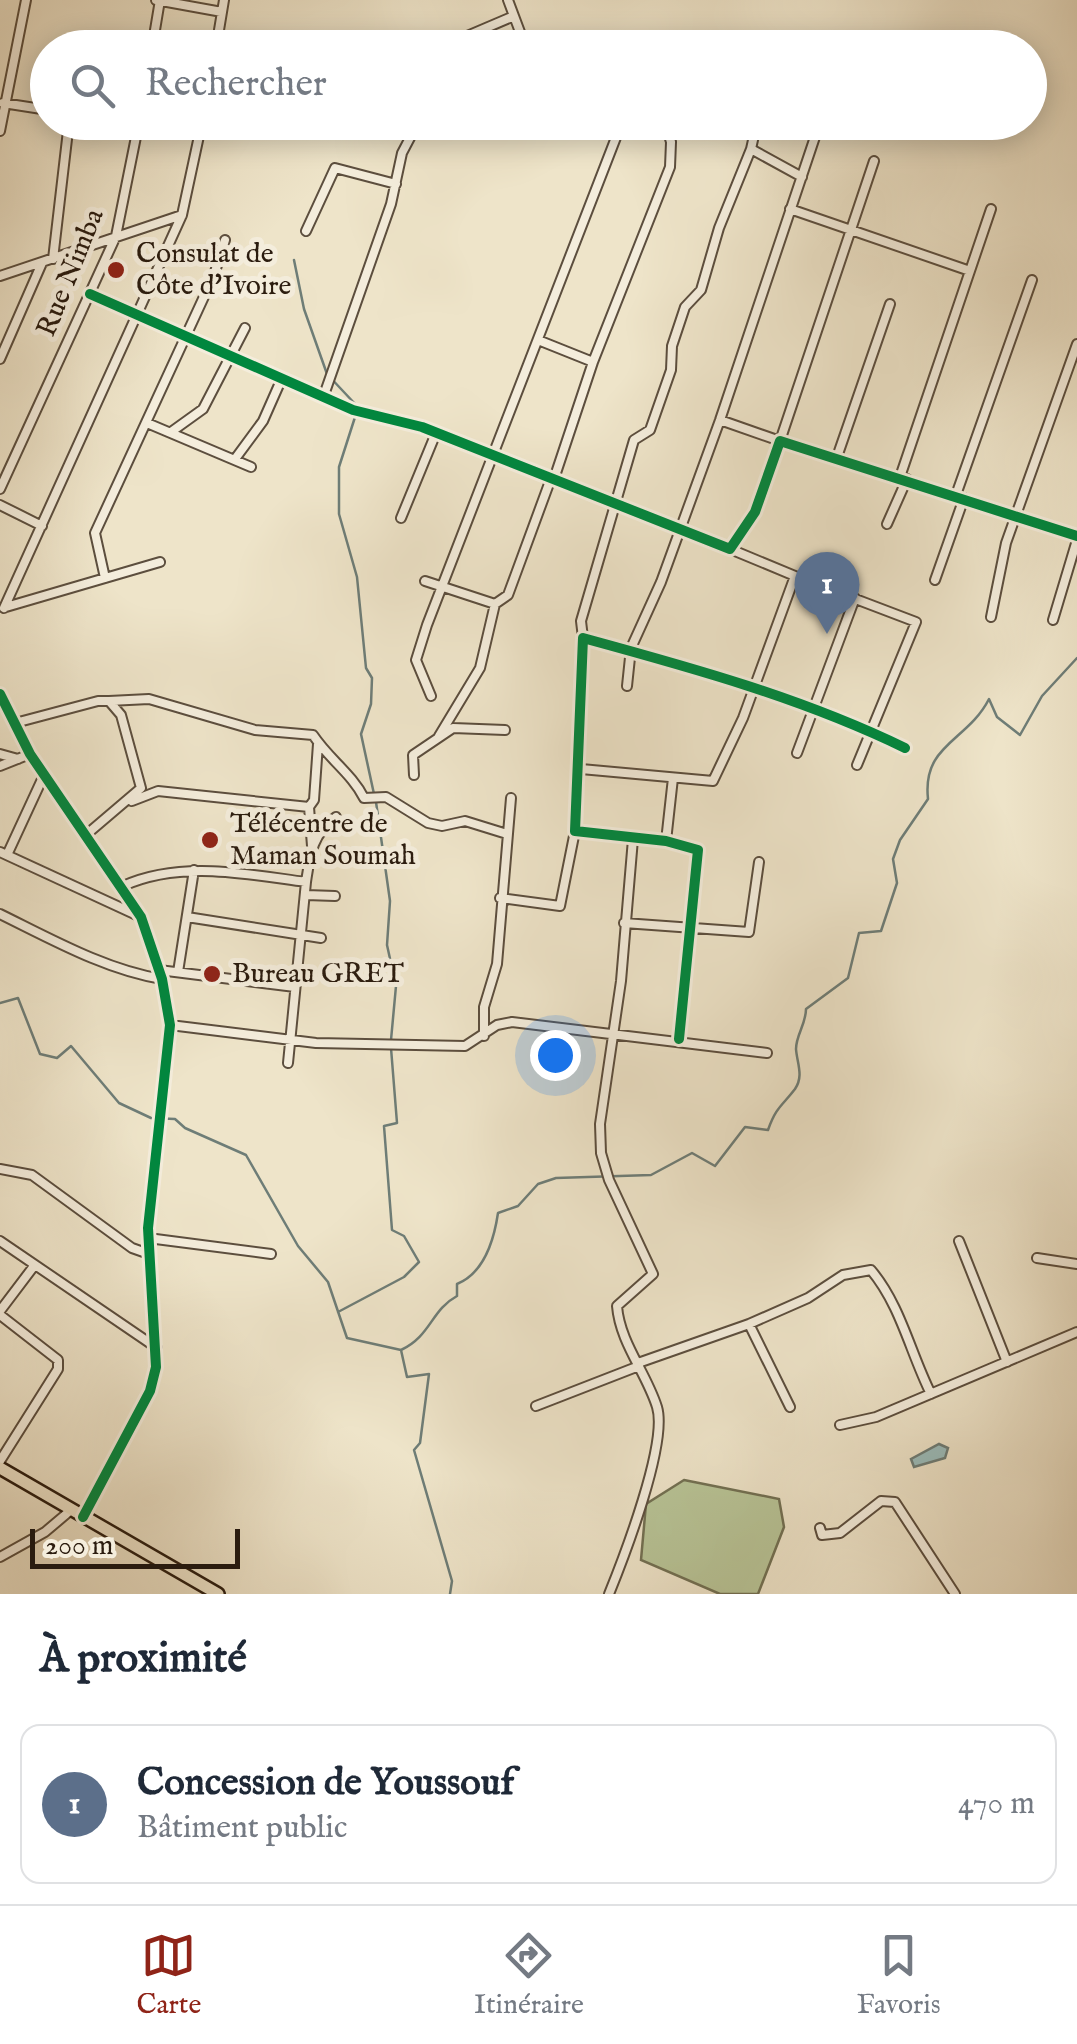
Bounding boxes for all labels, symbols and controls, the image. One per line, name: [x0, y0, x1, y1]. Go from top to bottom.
search box: [30, 30, 1047, 140]
icon: search: [65, 58, 120, 113]
text: Rechercher: [145, 61, 327, 109]
street label: Rue Nimba: [30, 203, 113, 342]
place label: Consulat de Côte d'Ivoire: [136, 237, 292, 304]
marker: Consulat de Côte d'Ivoire: [105, 259, 127, 281]
pin: 1: [794, 552, 860, 634]
place label: Télécentre de Maman Soumah: [230, 807, 416, 874]
marker: Télécentre de Maman Soumah: [199, 829, 221, 851]
place label: Bureau GRET: [232, 957, 405, 992]
marker: Bureau GRET: [201, 963, 223, 985]
your location: [530, 1030, 581, 1081]
scale bar: [30, 1524, 240, 1568]
text: 200 m: [45, 1529, 113, 1564]
text: À proximité: [40, 1633, 247, 1686]
text: Concession de Youssouf: [137, 1760, 514, 1808]
text: 1: [69, 1784, 80, 1825]
text: 470 m: [958, 1784, 1035, 1825]
text: Bâtiment public: [137, 1808, 347, 1849]
tab: Carte: [136, 1928, 201, 2023]
tab: Itinéraire: [474, 1928, 584, 2023]
tab: Favoris: [857, 1928, 941, 2023]

